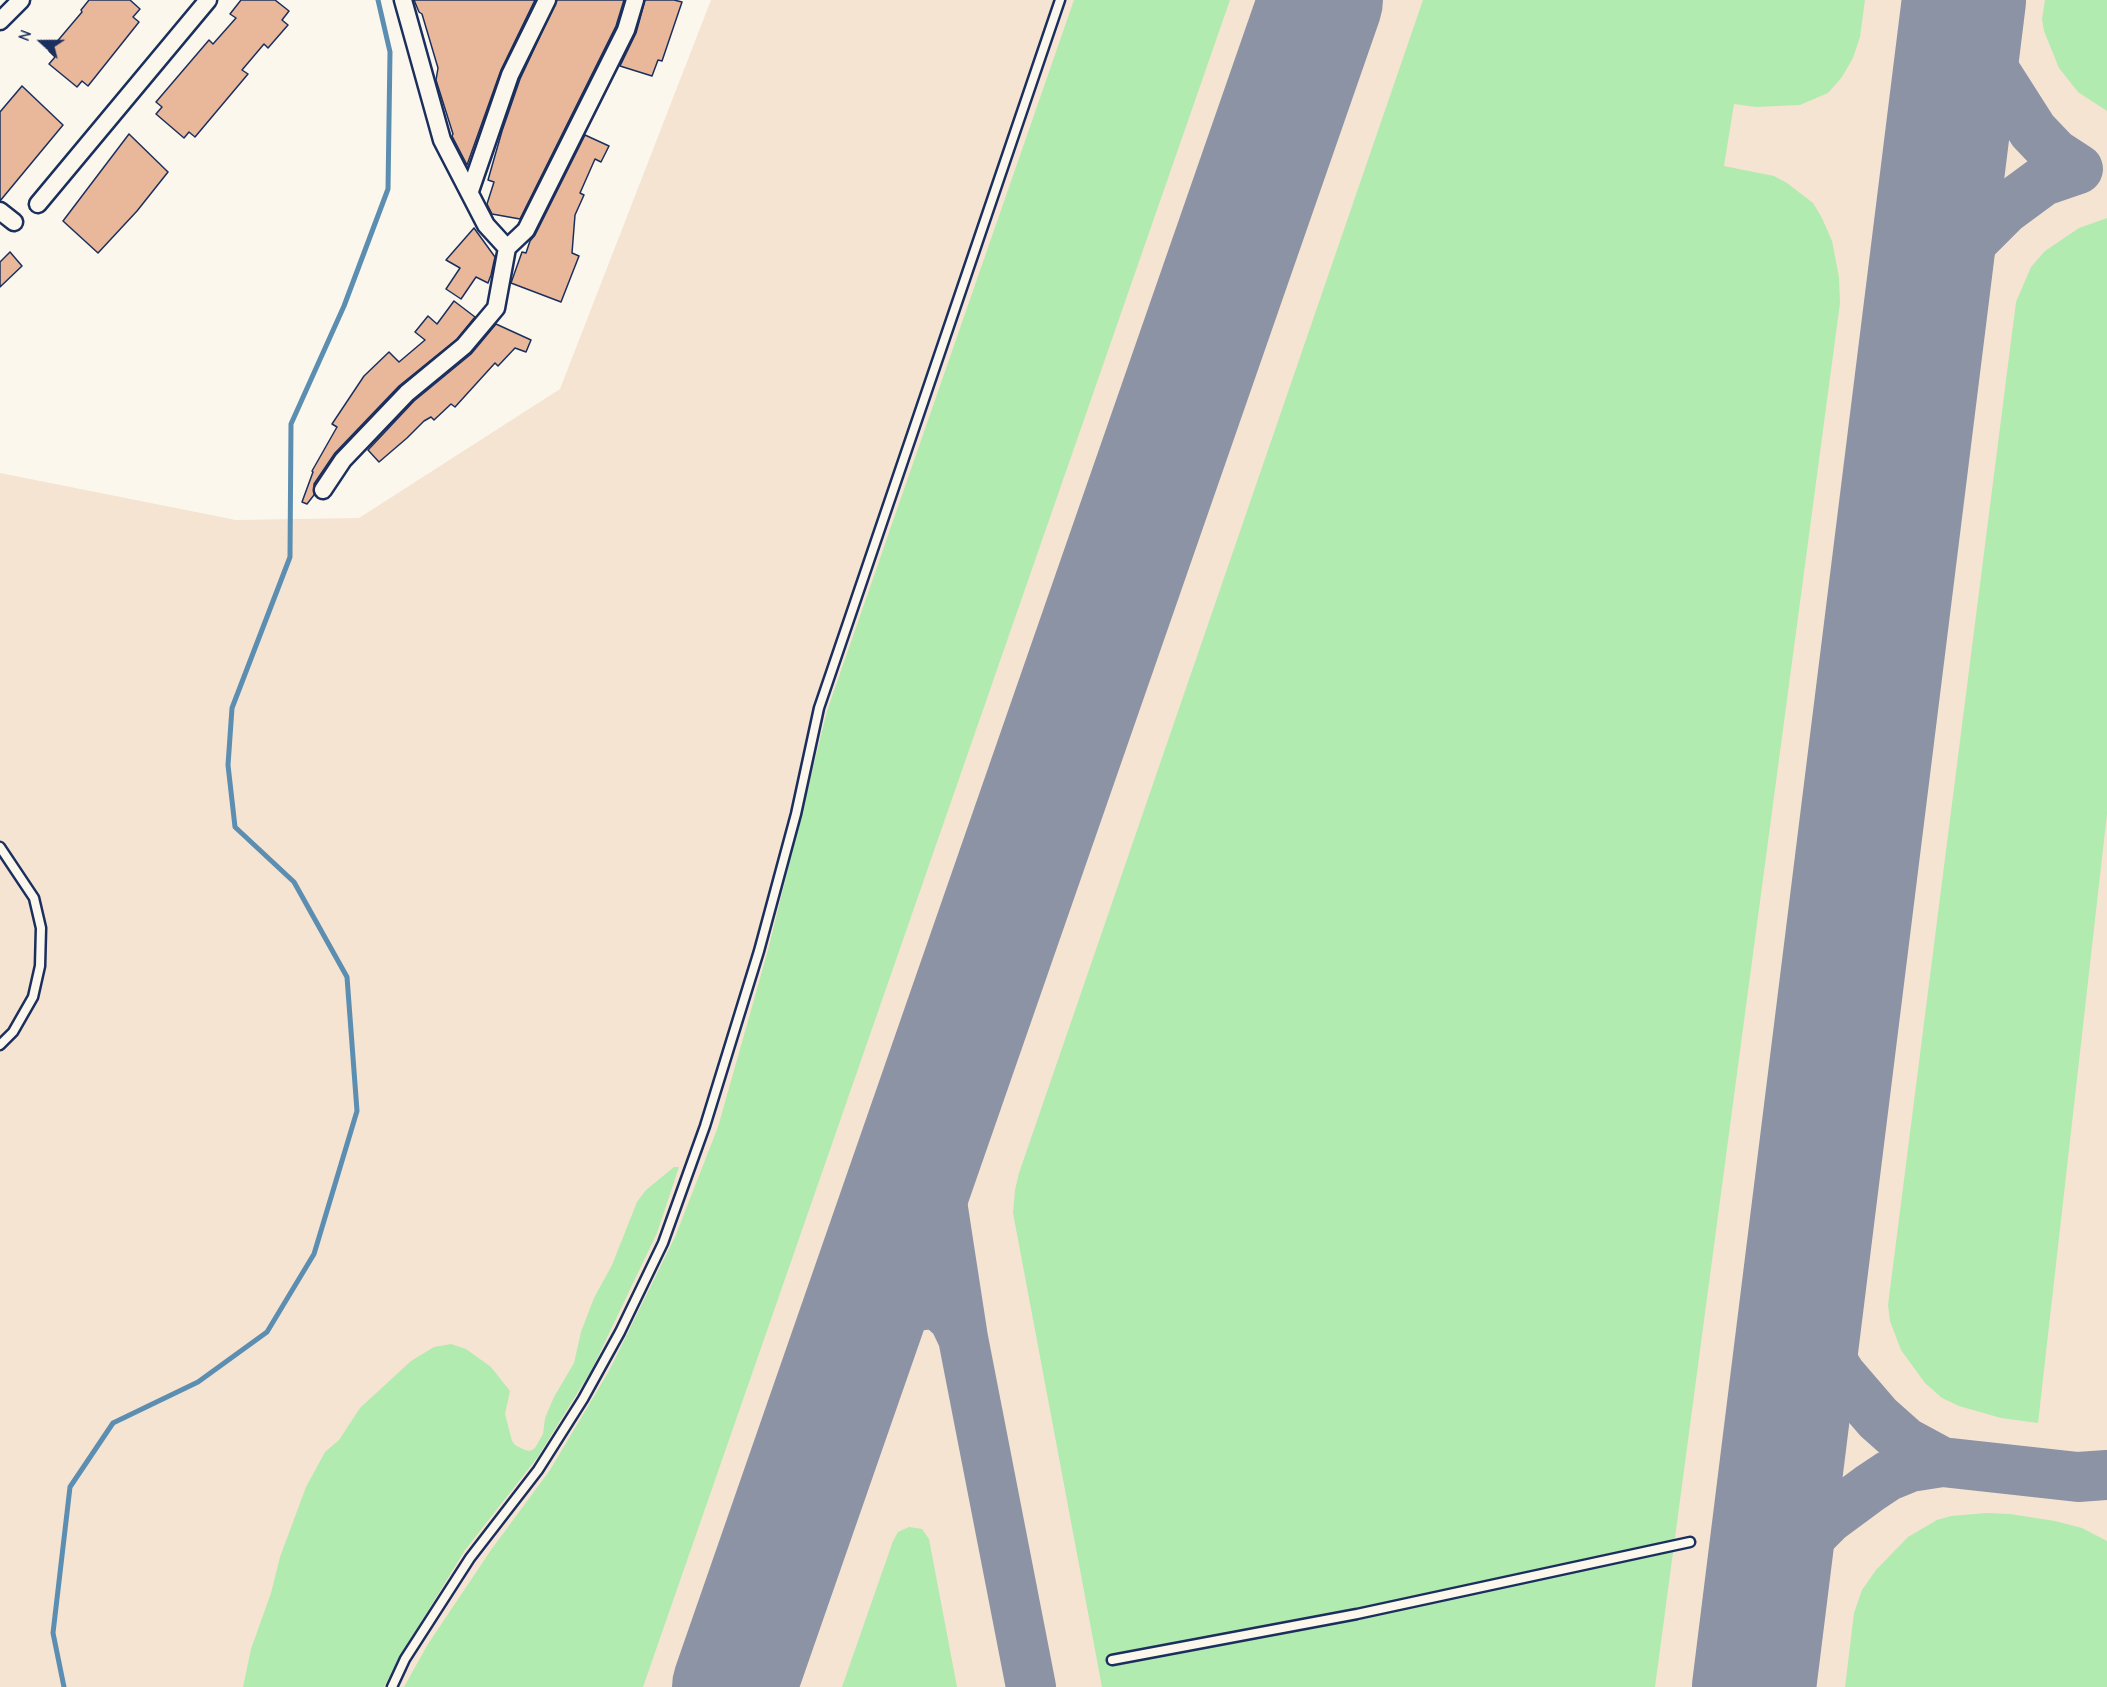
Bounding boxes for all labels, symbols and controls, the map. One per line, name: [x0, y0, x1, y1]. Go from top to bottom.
north arrow: [12, 12, 72, 72]
text: N: [15, 27, 35, 44]

